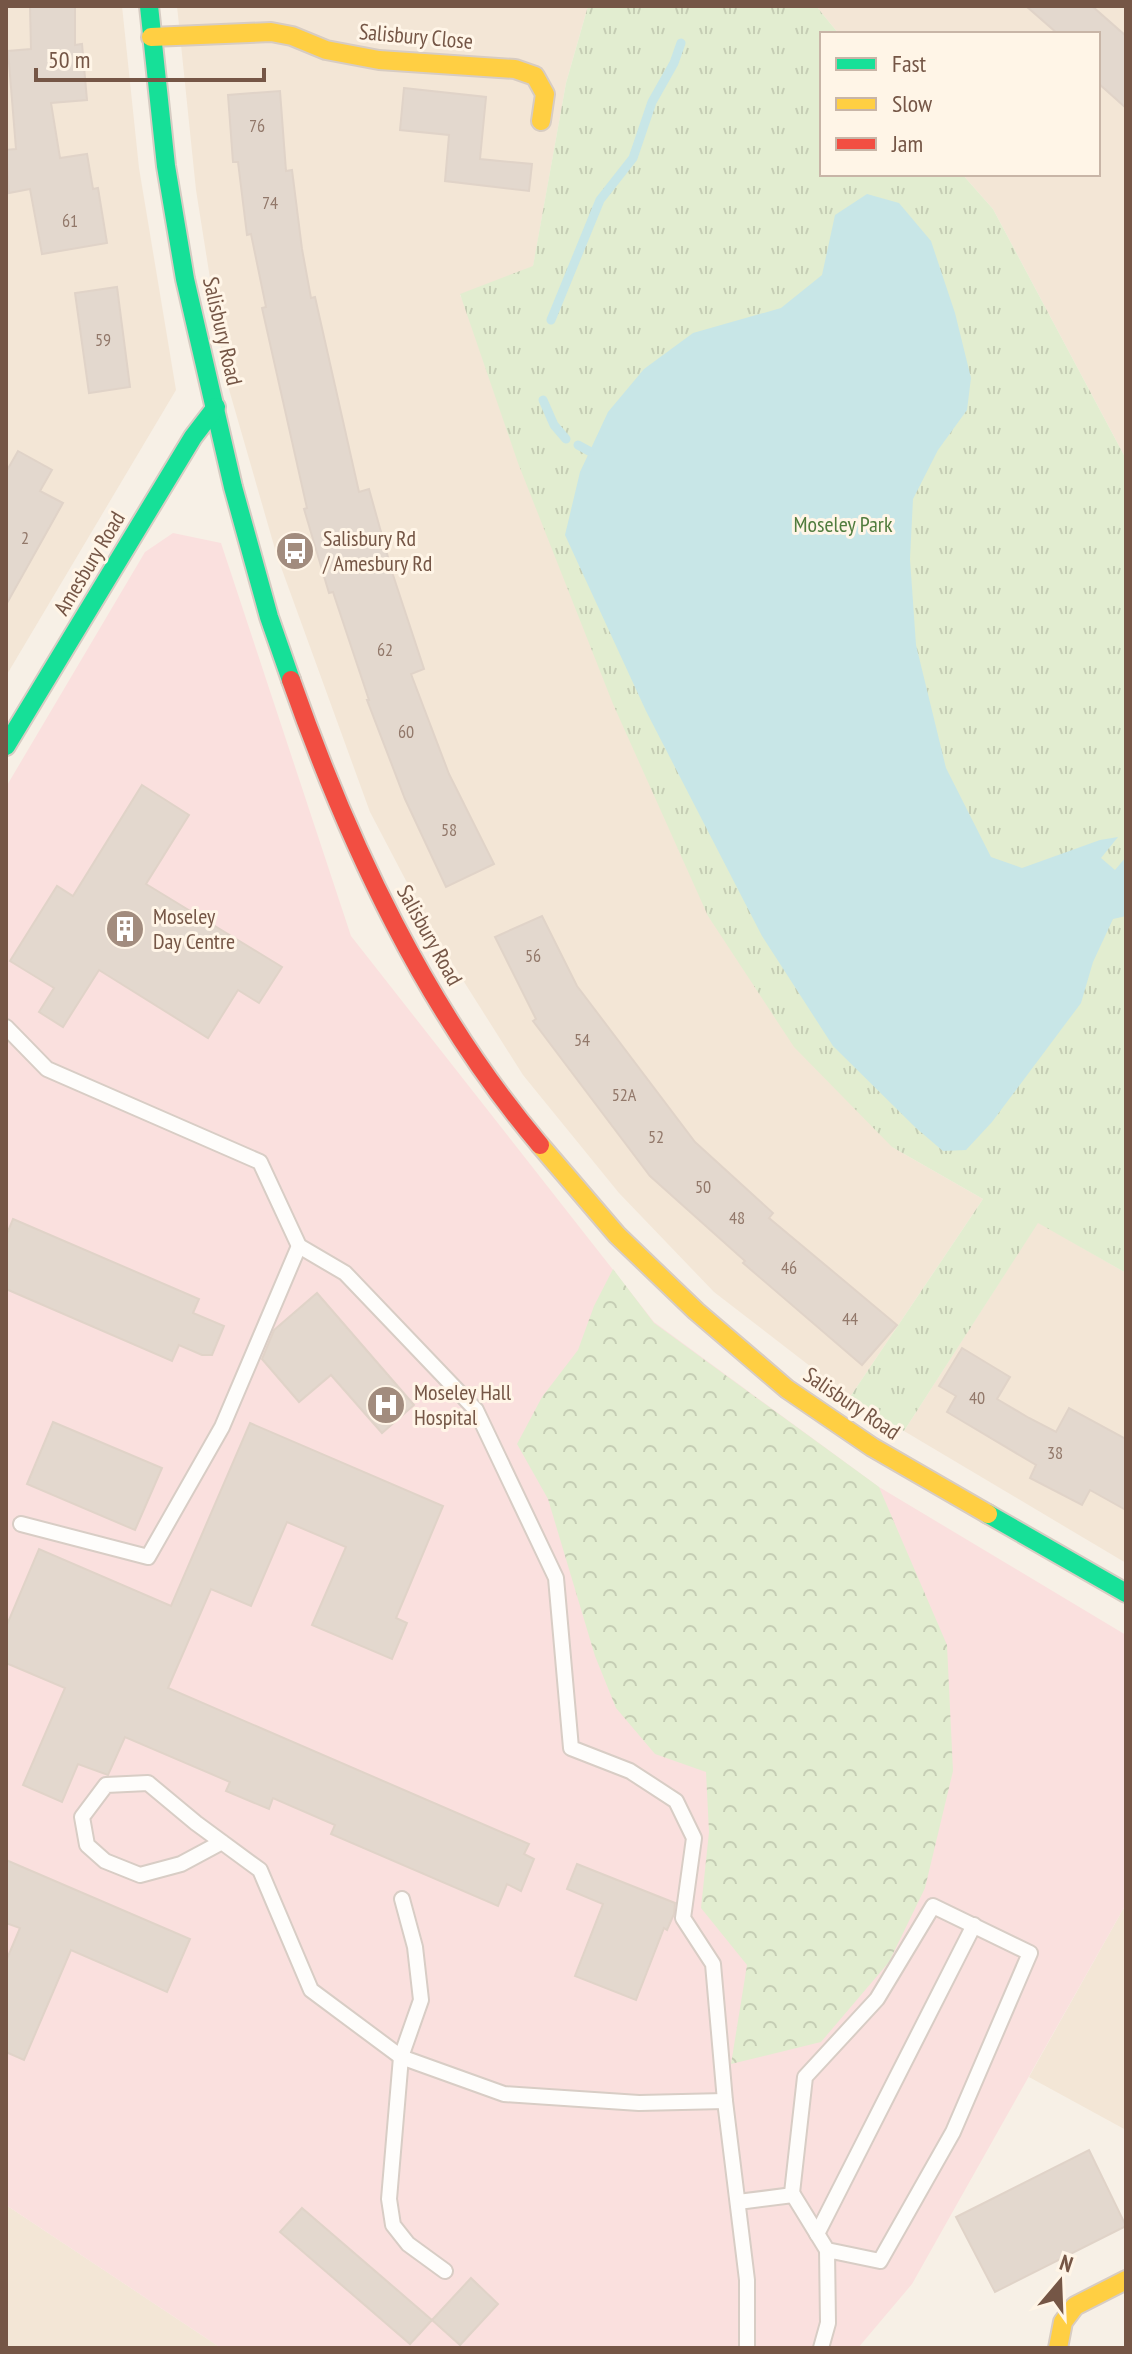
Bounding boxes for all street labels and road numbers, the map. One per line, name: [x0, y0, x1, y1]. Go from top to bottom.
street label: Salisbury Close: [358, 17, 474, 55]
street label: Salisbury Road: [197, 274, 249, 388]
street label: Amesbury Road: [47, 506, 131, 620]
street label: Salisbury Road: [391, 880, 469, 990]
street label: Salisbury Road: [798, 1360, 906, 1446]

